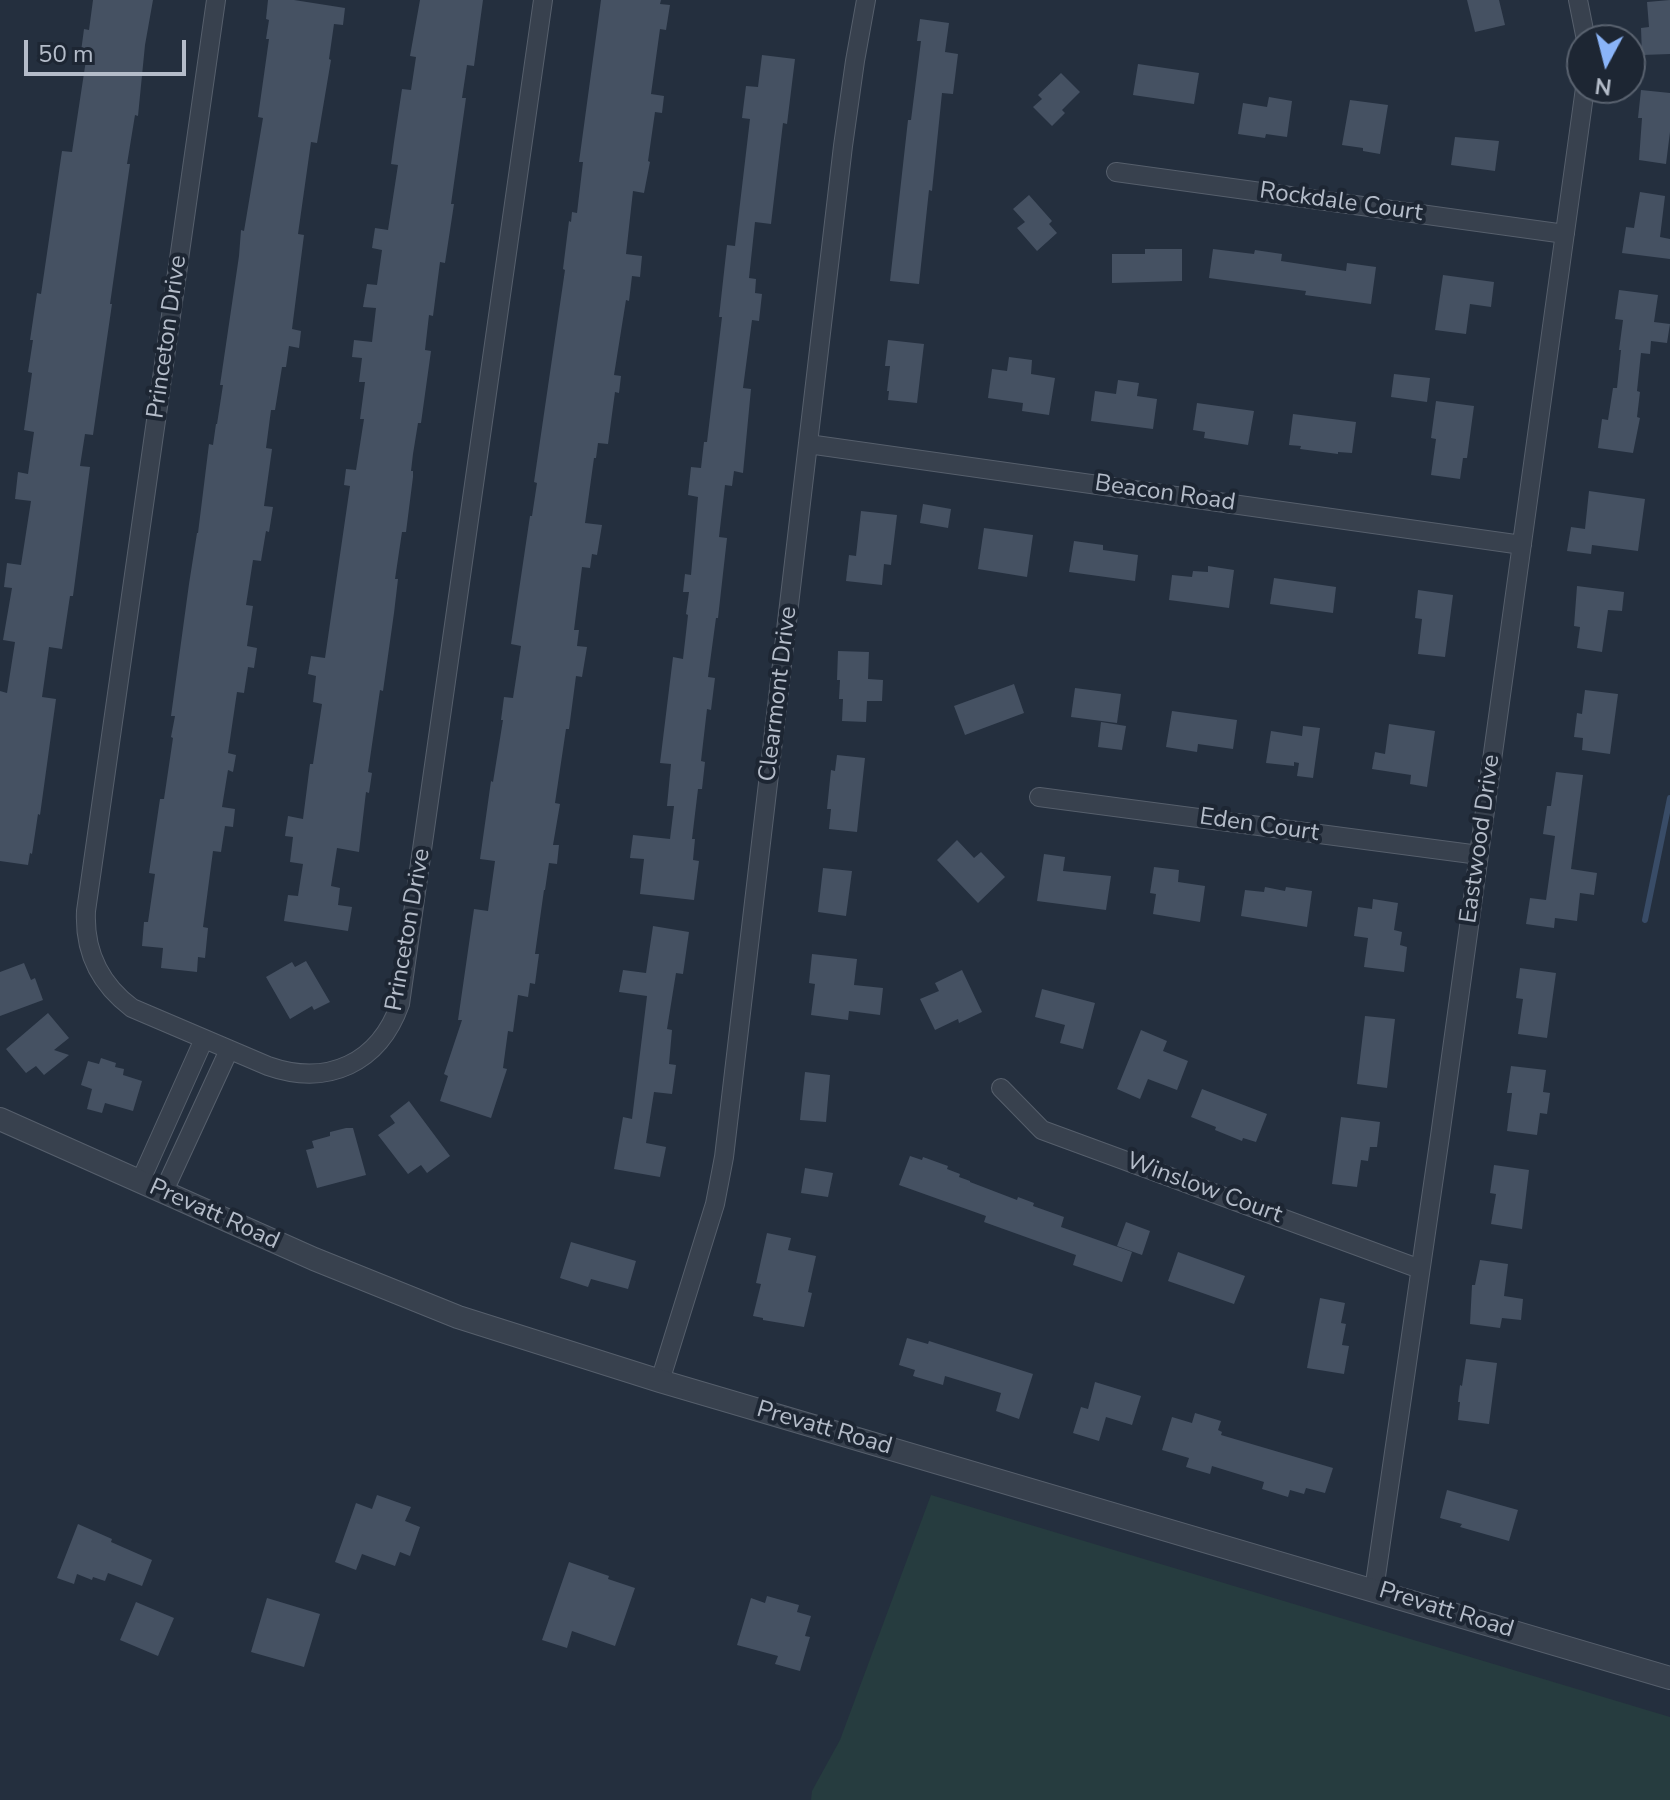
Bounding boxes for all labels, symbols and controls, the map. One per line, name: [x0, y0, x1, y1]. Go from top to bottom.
scale bar: [28, 24, 190, 74]
north arrow: [1566, 24, 1646, 104]
text: 50 m: [38, 38, 94, 70]
text: N: [1593, 70, 1613, 102]
street label: Rockdale Court: [1258, 177, 1424, 229]
street label: Princeton Drive: [142, 253, 194, 421]
street label: Beacon Road: [1093, 470, 1237, 518]
street label: Clearmont Drive: [754, 605, 804, 783]
street label: Eastwood Drive: [1455, 753, 1507, 925]
street label: Eden Court: [1197, 803, 1321, 849]
street label: Princeton Drive: [381, 846, 437, 1014]
street label: Winslow Court: [1122, 1148, 1286, 1230]
street label: Prevatt Road: [144, 1174, 284, 1256]
street label: Prevatt Road: [753, 1396, 895, 1462]
street label: Prevatt Road: [1375, 1577, 1517, 1645]

